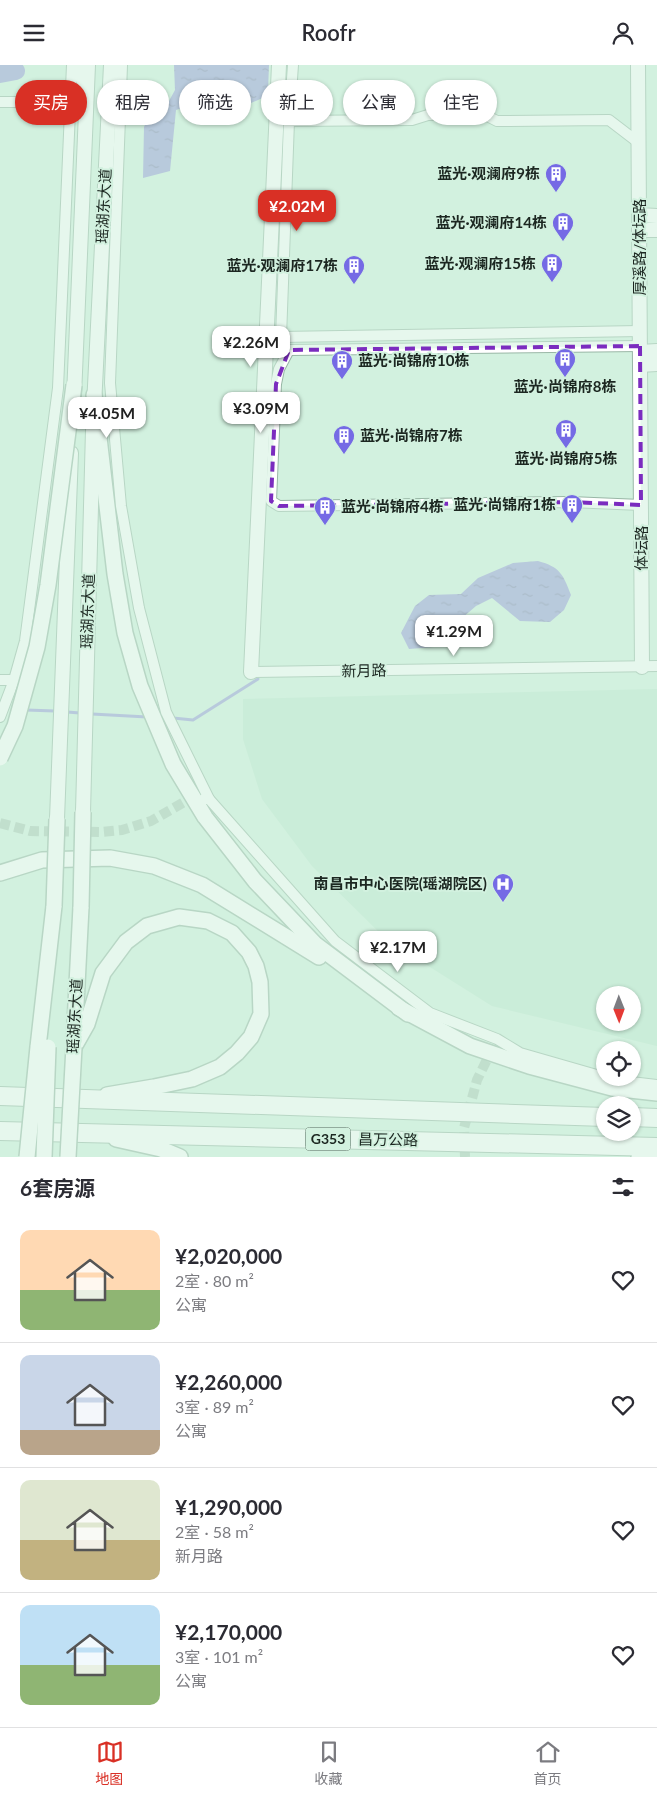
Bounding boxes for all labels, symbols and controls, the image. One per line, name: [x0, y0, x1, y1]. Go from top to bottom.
icon: menu: [20, 19, 48, 47]
text: Roofr: [301, 19, 356, 46]
icon: person: [609, 19, 637, 47]
chip: 买房: [15, 80, 87, 125]
chip: 租房: [97, 80, 169, 125]
chip: 筛选: [179, 80, 251, 125]
chip: 新上: [261, 80, 333, 125]
chip: 公寓: [343, 80, 415, 125]
chip: 住宅: [425, 80, 497, 125]
building icon: 蓝光·观澜府9栋: [544, 162, 568, 193]
place label: 蓝光·观澜府9栋: [437, 164, 540, 182]
street label: 瑶湖东大道: [92, 168, 114, 244]
pin: ¥2.02M: [256, 189, 338, 232]
text: ¥2.02M: [269, 196, 325, 215]
street label: 厚溪路/体坛路: [630, 199, 648, 295]
building icon: 蓝光·观澜府14栋: [551, 211, 575, 242]
place label: 蓝光·观澜府14栋: [435, 213, 547, 231]
building icon: 蓝光·观澜府15栋: [540, 252, 564, 283]
building icon: 蓝光·观澜府17栋: [342, 254, 366, 285]
place label: 蓝光·观澜府15栋: [424, 254, 536, 272]
place label: 蓝光·观澜府17栋: [226, 256, 338, 274]
pin: ¥2.26M: [210, 325, 292, 368]
text: ¥2.26M: [223, 332, 279, 351]
building icon: 蓝光·尚锦府8栋: [553, 347, 577, 378]
building icon: 蓝光·尚锦府10栋: [330, 349, 354, 380]
place label: 蓝光·尚锦府10栋: [358, 351, 470, 369]
place label: 蓝光·尚锦府8栋: [514, 377, 616, 395]
pin: ¥3.09M: [220, 391, 302, 434]
pin: ¥4.05M: [66, 397, 148, 439]
text: ¥3.09M: [233, 398, 289, 417]
text: ¥4.05M: [79, 403, 135, 422]
building icon: 蓝光·尚锦府5栋: [554, 418, 578, 449]
building icon: 蓝光·尚锦府7栋: [332, 424, 356, 455]
place label: 蓝光·尚锦府7栋: [360, 426, 463, 444]
place label: 蓝光·尚锦府5栋: [515, 449, 617, 467]
building icon: 蓝光·尚锦府1栋: [560, 493, 584, 524]
building icon: 蓝光·尚锦府4栋: [313, 495, 337, 526]
place label: 蓝光·尚锦府1栋: [453, 495, 556, 513]
place label: 蓝光·尚锦府4栋: [341, 497, 444, 515]
street label: 体坛路: [632, 525, 650, 571]
street label: 瑶湖东大道: [77, 573, 97, 649]
pin: ¥1.29M: [413, 615, 495, 657]
text: ¥1.29M: [426, 621, 482, 640]
street label: 新月路: [341, 661, 387, 679]
hospital icon: 南昌市中心医院(瑶湖院区): [491, 872, 515, 903]
place label: 南昌市中心医院(瑶湖院区): [314, 874, 487, 892]
pin: ¥2.17M: [357, 931, 439, 973]
text: ¥2.17M: [370, 937, 426, 956]
street label: 瑶湖东大道: [63, 978, 85, 1054]
north arrow: [596, 986, 641, 1031]
map controls: [596, 986, 641, 1141]
button: locate: [596, 1041, 641, 1086]
button: layers: [596, 1096, 641, 1141]
road number: G353: [306, 1127, 350, 1151]
street label: 昌万公路: [358, 1129, 418, 1149]
icon: filters: [609, 1173, 637, 1201]
text: 6套房源: [20, 1175, 95, 1200]
text: ¥2,020,000: [175, 1243, 282, 1268]
icon: home: [60, 1250, 120, 1310]
icon: heart: [609, 1266, 637, 1294]
text: 2室 · 80 m²: [175, 1271, 254, 1290]
text: 公寓: [175, 1295, 207, 1314]
text: ¥2,260,000: [175, 1369, 282, 1394]
icon: home: [60, 1375, 120, 1435]
icon: heart: [609, 1391, 637, 1419]
text: 3室 · 89 m²: [175, 1397, 254, 1416]
text: 公寓: [175, 1421, 207, 1440]
text: ¥1,290,000: [175, 1494, 282, 1519]
icon: home: [60, 1500, 120, 1560]
icon: heart: [609, 1516, 637, 1544]
text: 2室 · 58 m²: [175, 1522, 254, 1541]
text: 新月路: [175, 1546, 223, 1565]
text: ¥2,170,000: [175, 1619, 282, 1644]
icon: home: [60, 1625, 120, 1685]
icon: heart: [609, 1641, 637, 1669]
text: 3室 · 101 m²: [175, 1647, 263, 1666]
text: 公寓: [175, 1671, 207, 1690]
tab: 地图: [96, 1738, 124, 1788]
tab: 收藏: [315, 1738, 343, 1788]
tab: 首页: [534, 1738, 562, 1788]

